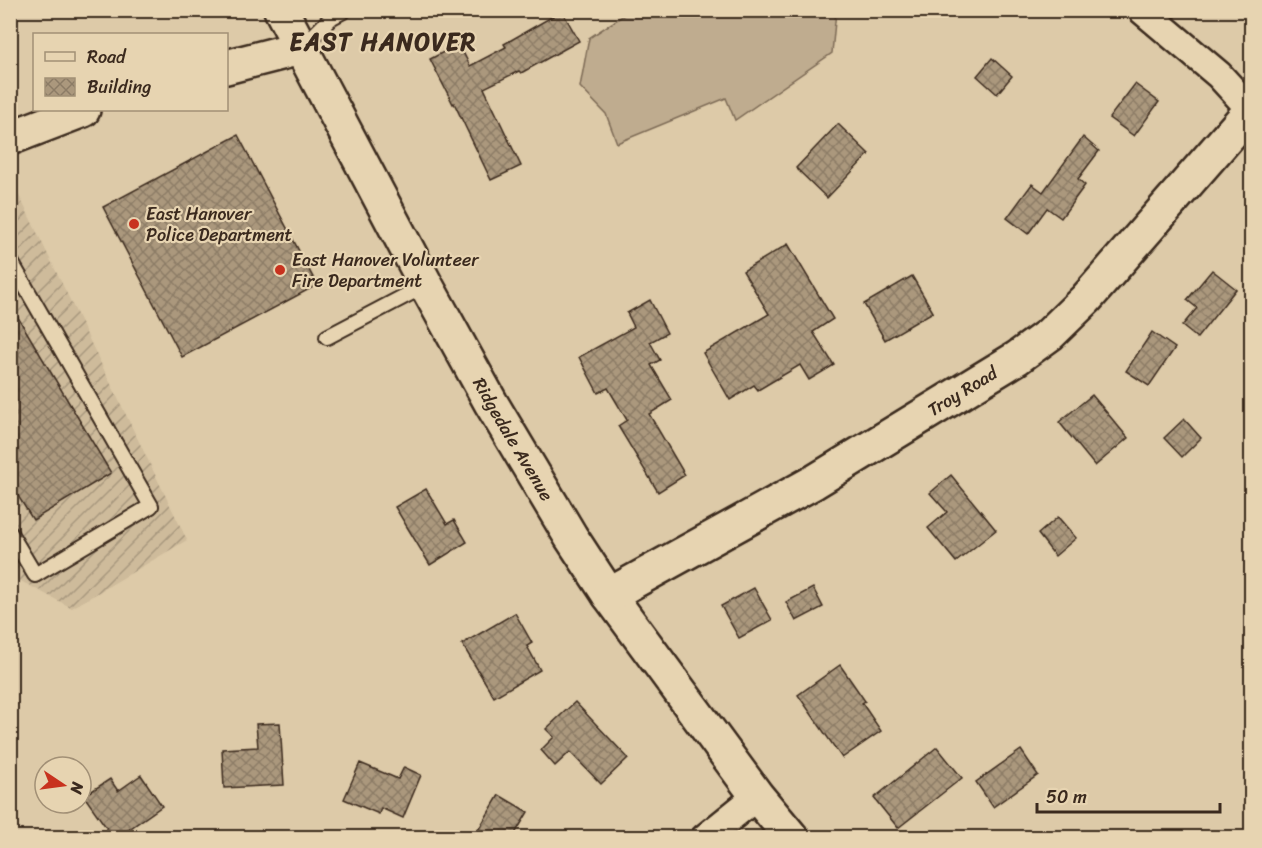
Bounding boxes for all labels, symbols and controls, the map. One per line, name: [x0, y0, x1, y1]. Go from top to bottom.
district label: EAST HANOVER: [289, 21, 477, 63]
legend: [33, 33, 228, 111]
text: Road: [87, 41, 127, 73]
text: Building: [87, 71, 151, 103]
place label: East Hanover Police Department: [146, 198, 293, 251]
marker: East Hanover Police Department: [127, 217, 141, 231]
place label: East Hanover Volunteer Fire Department: [292, 244, 480, 297]
marker: East Hanover Volunteer Fire Department: [273, 263, 287, 277]
street label: Troy Road: [921, 357, 1005, 425]
street label: Ridgedale Avenue: [464, 371, 562, 508]
north arrow: [33, 755, 93, 815]
scale bar: [1037, 776, 1220, 814]
text: N: [62, 779, 93, 798]
text: 50 m: [1046, 781, 1087, 813]

